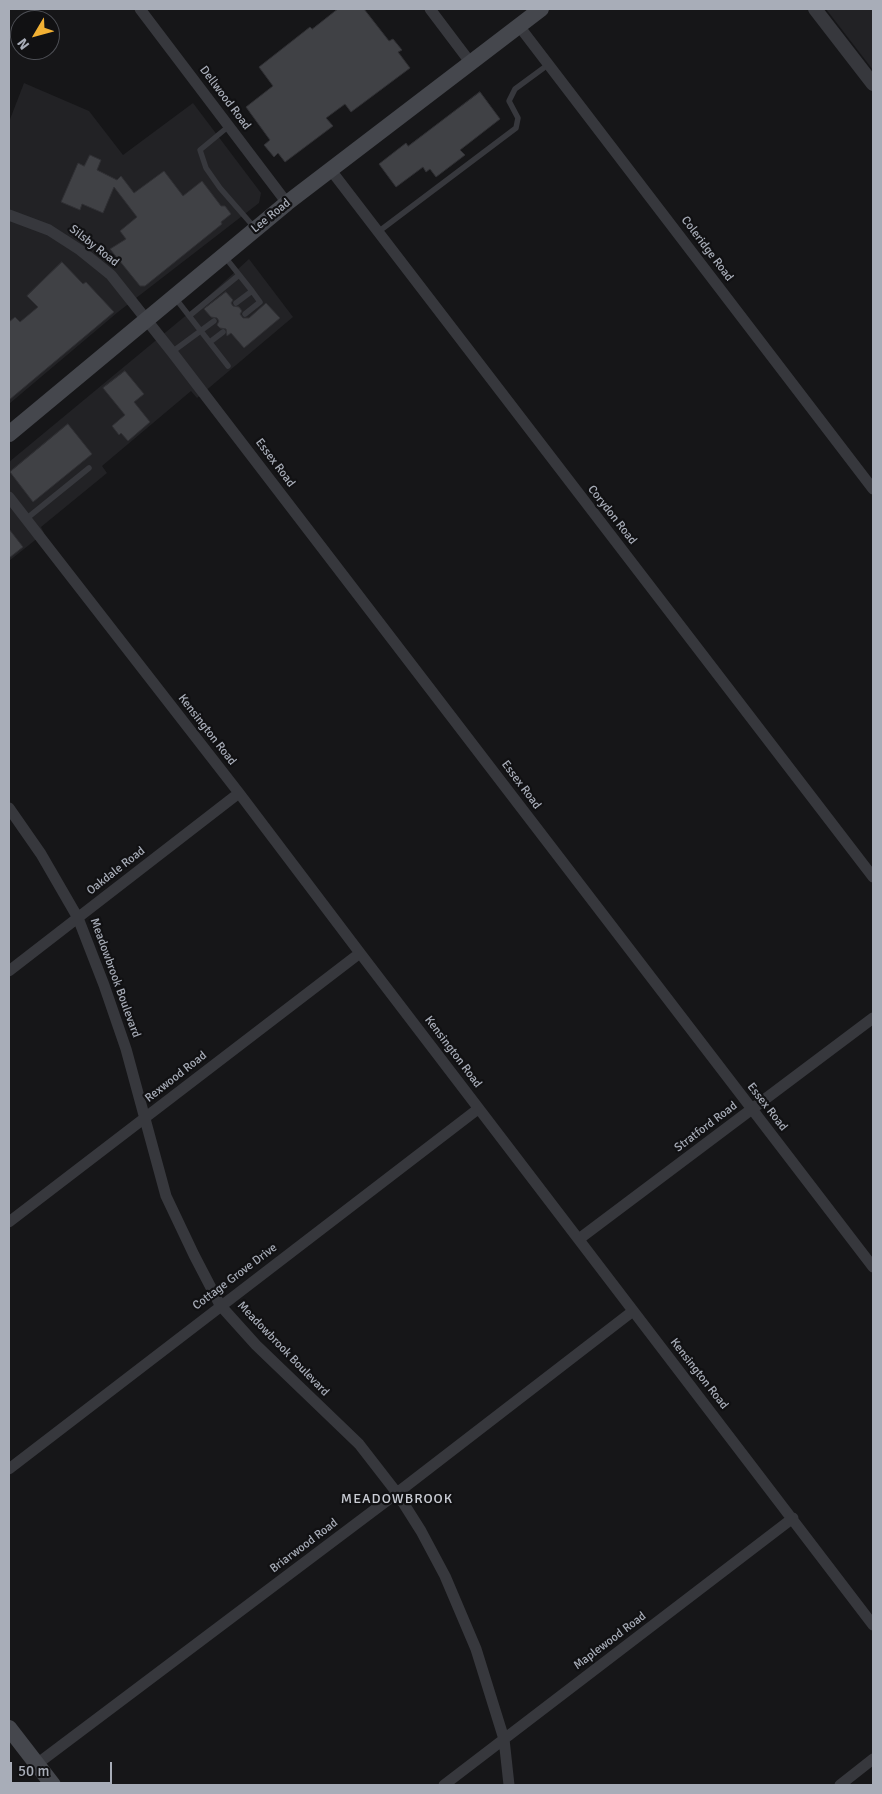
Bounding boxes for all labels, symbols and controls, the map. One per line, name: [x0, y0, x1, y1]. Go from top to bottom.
north arrow: [10, 10, 60, 60]
text: N: [14, 35, 33, 53]
street label: Dellwood Road: [196, 63, 254, 133]
street label: Lee Road: [248, 196, 294, 236]
street label: Coleridge Road: [678, 214, 736, 284]
street label: Silsby Road: [66, 222, 122, 270]
street label: Essex Road: [252, 436, 298, 490]
street label: Corydon Road: [584, 483, 640, 547]
street label: Kensington Road: [175, 692, 239, 768]
street label: Essex Road: [498, 758, 544, 812]
street label: Oakdale Road: [84, 844, 148, 898]
street label: Meadowbrook Boulevard: [87, 916, 143, 1040]
street label: Kensington Road: [421, 1013, 485, 1091]
street label: Rexwood Road: [142, 1048, 210, 1106]
street label: Essex Road: [744, 1080, 790, 1134]
street label: Stratford Road: [672, 1099, 740, 1155]
street label: Cottage Grove Drive: [190, 1241, 280, 1313]
street label: Meadowbrook Boulevard: [234, 1299, 332, 1399]
street label: Kensington Road: [667, 1336, 731, 1412]
district label: MEADOWBROOK: [339, 1491, 455, 1507]
street label: Briarwood Road: [267, 1516, 341, 1576]
street label: Maplewood Road: [571, 1609, 649, 1673]
scale bar: [12, 1752, 115, 1784]
text: 50 m: [18, 1762, 49, 1780]

